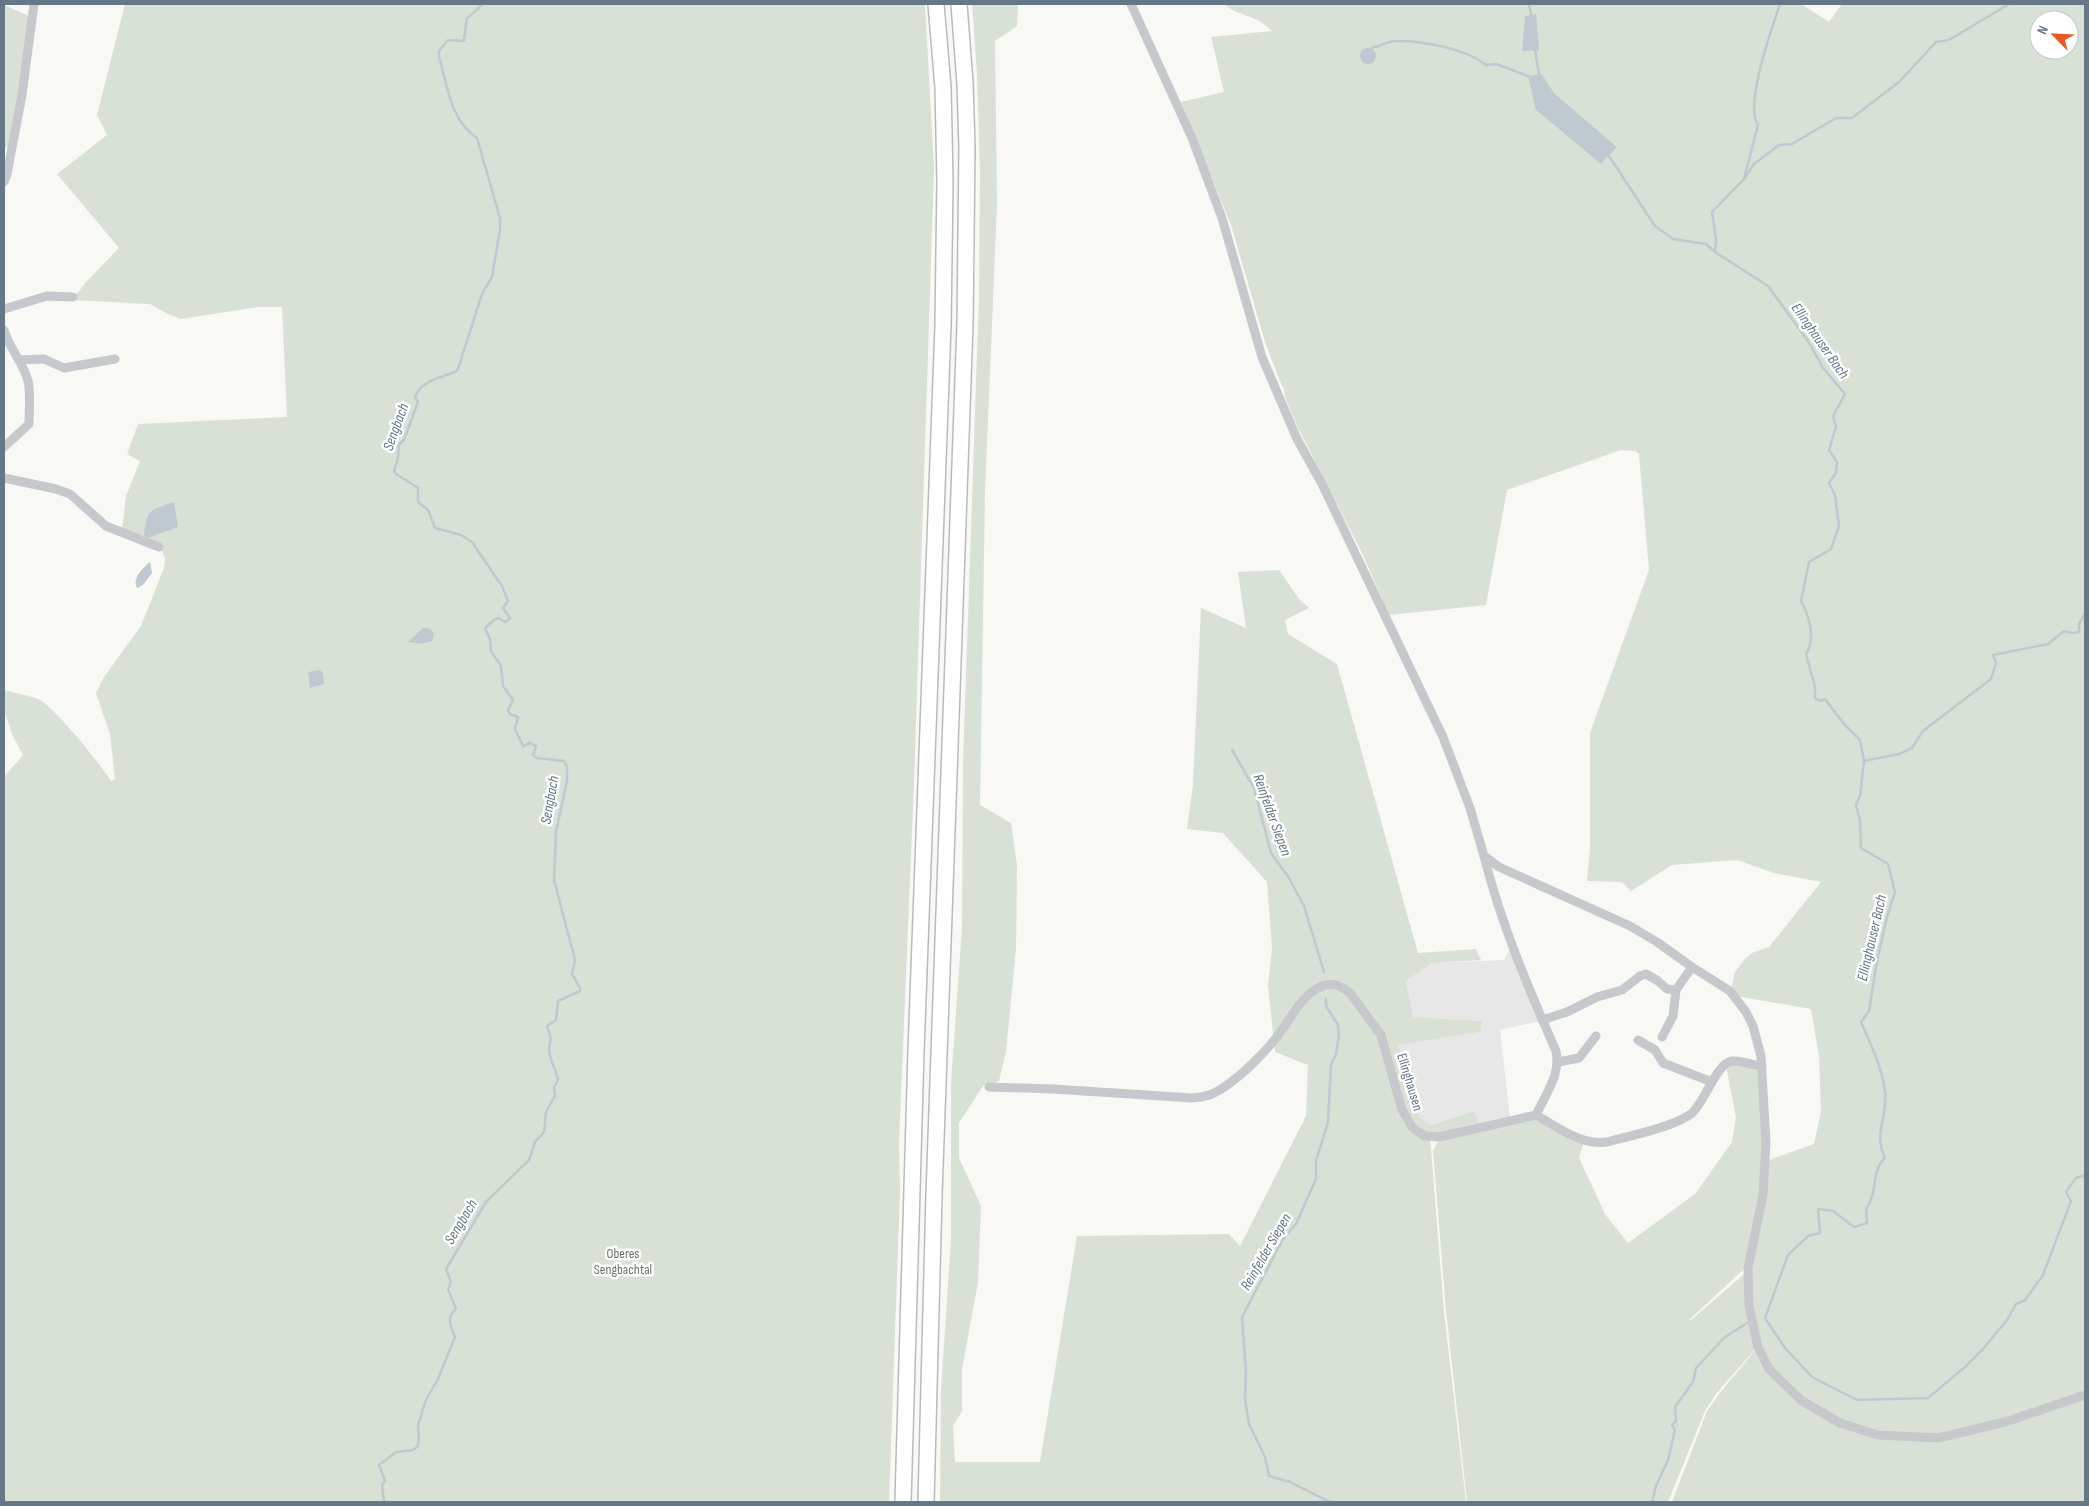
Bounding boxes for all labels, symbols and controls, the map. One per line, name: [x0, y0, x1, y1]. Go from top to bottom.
north arrow: [2029, 10, 2079, 60]
text: N: [2033, 23, 2052, 37]
water label: Ellinghauser Bach: [1787, 300, 1853, 382]
water label: Sengbach: [379, 401, 413, 453]
water label: Reinfelder Siepen: [1248, 771, 1296, 859]
water label: Sengbach: [536, 774, 564, 826]
water label: Ellinghauser Bach: [1853, 893, 1891, 983]
street label: Ellinghausen: [1393, 1051, 1427, 1113]
water label: Sengbach: [440, 1196, 482, 1248]
water label: Reinfelder Siepen: [1236, 1210, 1296, 1294]
park label: Oberes Sengbachtal: [594, 1245, 652, 1278]

